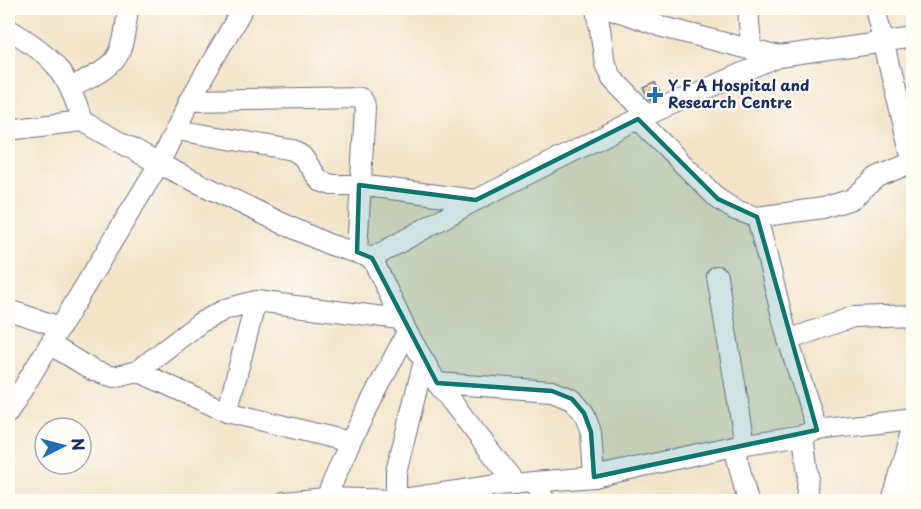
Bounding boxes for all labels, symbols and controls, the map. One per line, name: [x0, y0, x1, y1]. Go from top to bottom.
place label: Y F A Hospital and Research Centre: [668, 73, 809, 113]
marker: Y F A Hospital and Research Centre: [646, 86, 664, 104]
north arrow: [33, 416, 93, 476]
text: N: [66, 437, 92, 452]

